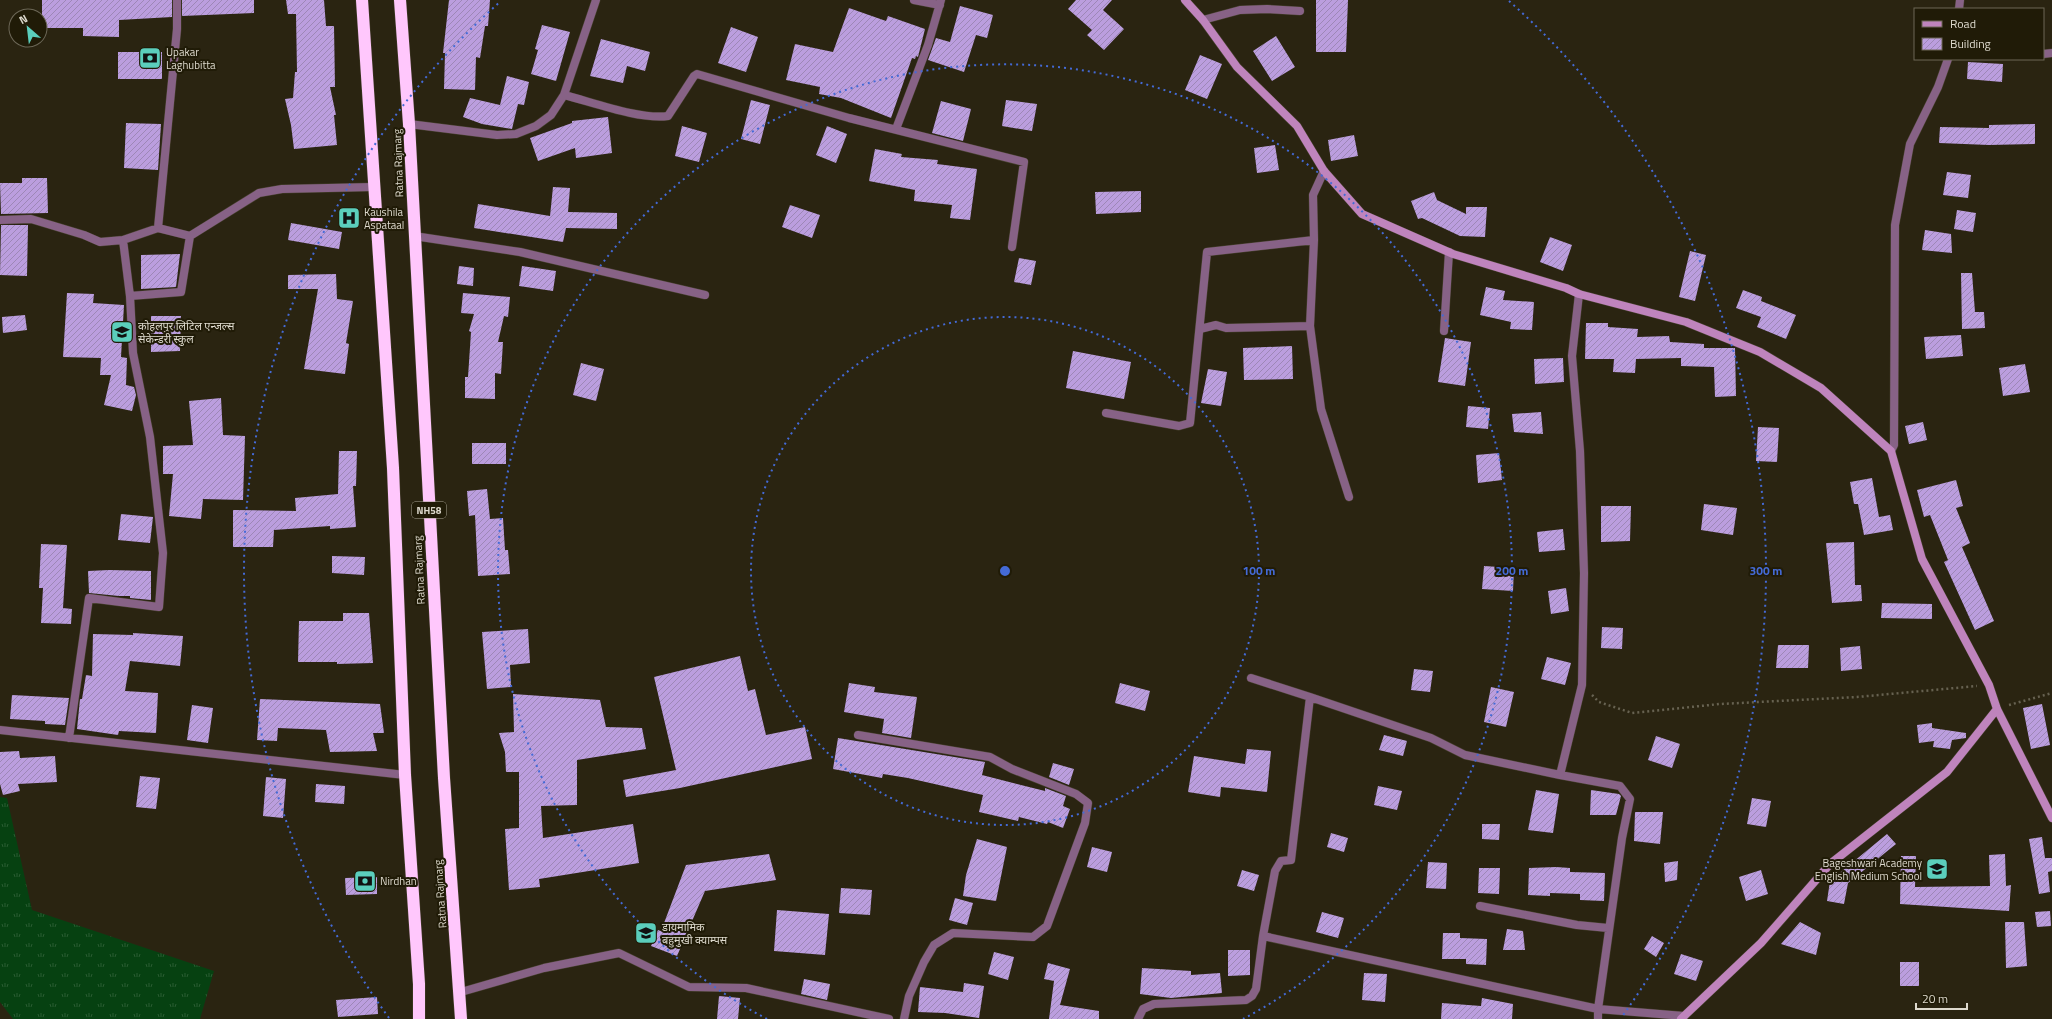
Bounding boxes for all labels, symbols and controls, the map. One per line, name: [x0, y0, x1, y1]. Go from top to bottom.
north arrow: [8, 8, 48, 48]
legend: [1914, 8, 2044, 60]
text: N: [16, 10, 30, 28]
text: Road: [1950, 14, 1976, 33]
text: Building: [1950, 34, 1991, 53]
place label: Upakar Laghubitta: [166, 44, 216, 73]
bank icon: Upakar Laghubitta: [137, 45, 163, 71]
street label: Ratna Rajmarg: [389, 128, 407, 198]
place label: Kaushila Aspataal: [364, 204, 404, 233]
hospital icon: Kaushila Aspataal: [336, 205, 362, 231]
place label: कोहलपुर लिटिल एन्जल्स सेकेन्डरी स्कुल: [138, 318, 235, 347]
school or university icon: कोहलपुर लिटिल एन्जल्स सेकेन्डरी स्कुल: [109, 319, 135, 345]
road number: NH58: [412, 502, 446, 518]
street label: Ratna Rajmarg: [409, 535, 429, 605]
text: 100 m: [1243, 561, 1275, 580]
text: 200 m: [1496, 561, 1528, 580]
text: 300 m: [1750, 561, 1782, 580]
centre of rings: [998, 564, 1012, 578]
place label: Bageshwari Academy English Medium School: [1815, 855, 1923, 884]
school or university icon: Bageshwari Academy English Medium School: [1924, 856, 1950, 882]
street label: Ratna Rajmarg: [430, 859, 450, 929]
bank icon: Nirdhan: [352, 868, 378, 894]
place label: Nirdhan: [380, 873, 417, 889]
place label: डायमामिक बहुमुखी क्याम्पस: [661, 919, 728, 948]
school or university icon: डायमामिक बहुमुखी क्याम्पस: [633, 920, 659, 946]
scale bar: [1916, 985, 1967, 1011]
text: 20 m: [1922, 989, 1948, 1008]

